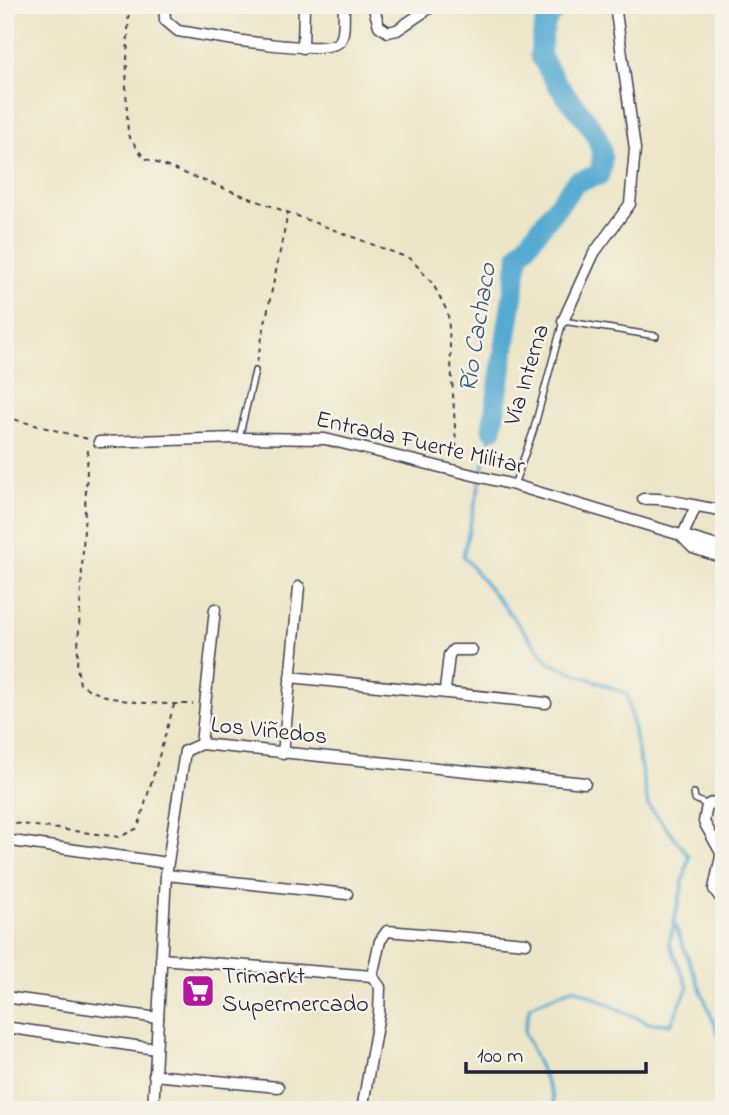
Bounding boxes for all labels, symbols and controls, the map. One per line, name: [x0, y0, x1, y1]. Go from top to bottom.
water label: Río Cachaco: [450, 259, 508, 395]
street label: Vía Interna: [496, 320, 560, 431]
street label: Entrada Fuerte Militar: [312, 403, 529, 485]
street label: Los Viñedos: [209, 708, 329, 756]
place label: Trimarkt Supermercado: [222, 960, 369, 1023]
supermarket icon: Trimarkt Supermercado: [179, 972, 217, 1010]
scale bar: [466, 1031, 647, 1075]
text: 100 m: [477, 1042, 523, 1072]

